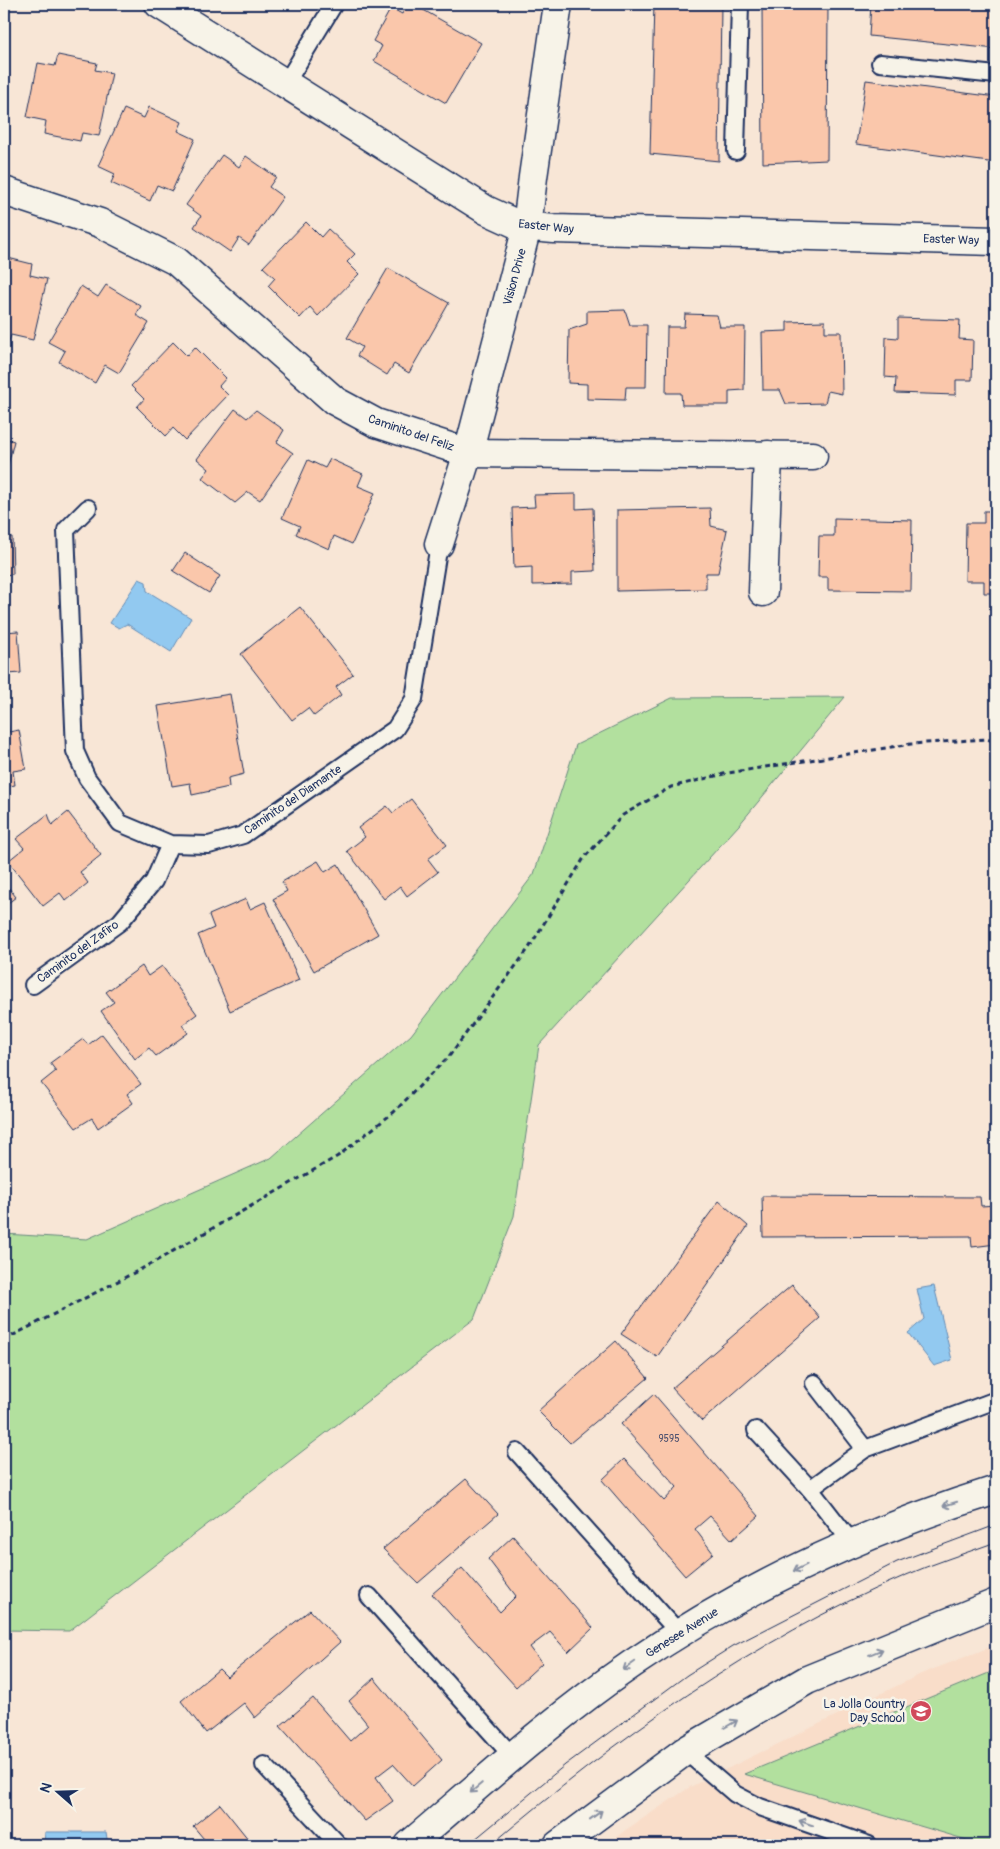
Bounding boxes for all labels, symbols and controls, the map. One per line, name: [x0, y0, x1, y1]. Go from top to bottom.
street label: Easter Way: [517, 217, 575, 237]
street label: Easter Way: [923, 232, 979, 248]
street label: Vision Drive: [500, 247, 530, 307]
street label: Caminito del Feliz: [366, 411, 456, 455]
street label: Caminito del Diamante: [241, 762, 345, 838]
street label: Caminito del Zafiro: [34, 917, 122, 987]
house number: 9595: [658, 1433, 680, 1445]
one-way arrow: [942, 1500, 958, 1510]
one-way arrow: [793, 1564, 808, 1573]
street label: Genesee Avenue: [643, 1605, 721, 1661]
one-way arrow: [868, 1646, 883, 1656]
one-way arrow: [622, 1661, 636, 1671]
place label: La Jolla Country Day School: [823, 1697, 905, 1726]
school or university icon: La Jolla Country Day School: [909, 1699, 933, 1723]
one-way arrow: [723, 1719, 737, 1729]
north arrow: [32, 1766, 82, 1816]
text: N: [37, 1780, 56, 1795]
one-way arrow: [470, 1783, 483, 1794]
one-way arrow: [589, 1810, 602, 1821]
one-way arrow: [799, 1818, 814, 1827]

